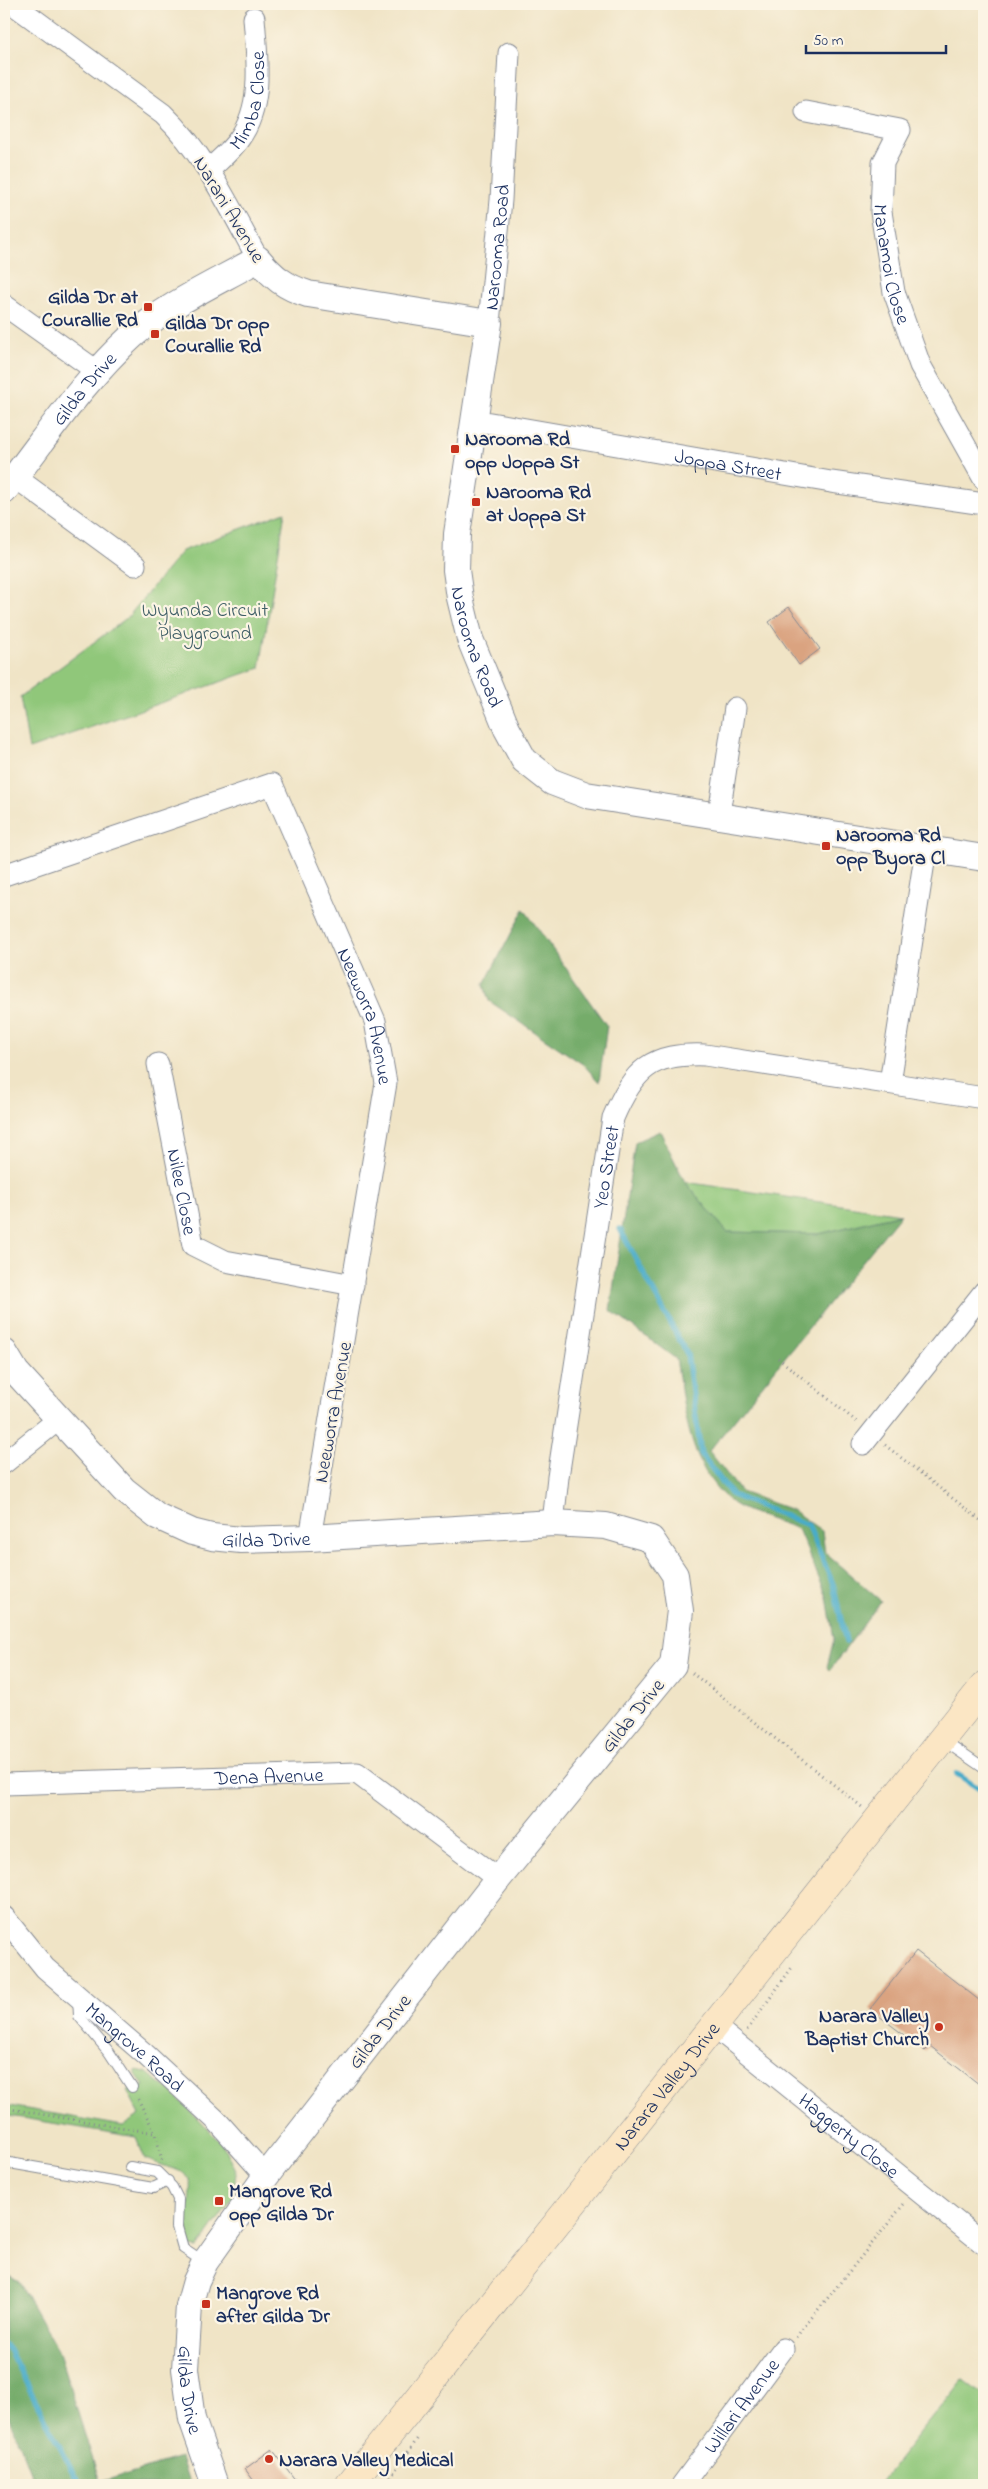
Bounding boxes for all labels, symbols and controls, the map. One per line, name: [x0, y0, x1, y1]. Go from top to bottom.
scale bar: [806, 22, 946, 54]
text: 50 m: [813, 30, 844, 52]
street label: Mimba Close: [223, 50, 274, 157]
street label: Narani Avenue: [185, 152, 271, 269]
street label: Narooma Road: [478, 184, 519, 312]
street label: Manamoi Close: [864, 203, 916, 329]
place label: Gilda Dr at Courallie Rd: [42, 284, 139, 336]
marker: Gilda Dr at Courallie Rd: [142, 301, 154, 313]
place label: Gilda Dr opp Courallie Rd: [165, 310, 270, 362]
marker: Gilda Dr opp Courallie Rd: [149, 328, 161, 340]
street label: Gilda Drive: [46, 347, 125, 433]
place label: Narooma Rd opp Joppa St: [465, 426, 580, 478]
marker: Narooma Rd opp Joppa St: [449, 443, 461, 455]
street label: Joppa Street: [672, 443, 784, 490]
place label: Narooma Rd at Joppa St: [486, 479, 592, 531]
marker: Narooma Rd at Joppa St: [470, 496, 482, 508]
street label: Narooma Road: [442, 585, 509, 713]
park label: Wyunda Circuit Playground: [142, 597, 268, 650]
place label: Narooma Rd opp Byora Cl: [836, 822, 945, 875]
marker: Narooma Rd opp Byora Cl: [820, 840, 832, 852]
street label: Neeworra Avenue: [328, 944, 398, 1087]
street label: Yeo Street: [587, 1123, 629, 1211]
street label: Nilee Close: [158, 1146, 203, 1238]
street label: Neeworra Avenue: [308, 1340, 361, 1485]
street label: Gilda Drive: [221, 1526, 311, 1557]
street label: Gilda Drive: [595, 1673, 673, 1760]
street label: Dena Avenue: [213, 1762, 324, 1794]
street label: Gilda Drive: [342, 1989, 420, 2076]
street label: Mangrove Road: [77, 1996, 190, 2100]
place label: Narara Valley Baptist Church: [804, 2003, 929, 2055]
street label: Narara Valley Drive: [608, 2017, 729, 2158]
marker: Narara Valley Baptist Church: [933, 2021, 945, 2033]
street label: Haggerty Close: [791, 2088, 905, 2187]
place label: Mangrove Rd opp Gilda Dr: [229, 2178, 334, 2230]
marker: Mangrove Rd opp Gilda Dr: [213, 2195, 225, 2207]
place label: Mangrove Rd after Gilda Dr: [216, 2280, 330, 2332]
marker: Mangrove Rd after Gilda Dr: [200, 2298, 212, 2310]
street label: Gilda Drive: [168, 2345, 208, 2439]
street label: Willari Avenue: [698, 2353, 788, 2461]
place label: Narara Valley Medical: [279, 2447, 453, 2477]
marker: Narara Valley Medical: [263, 2453, 275, 2465]

